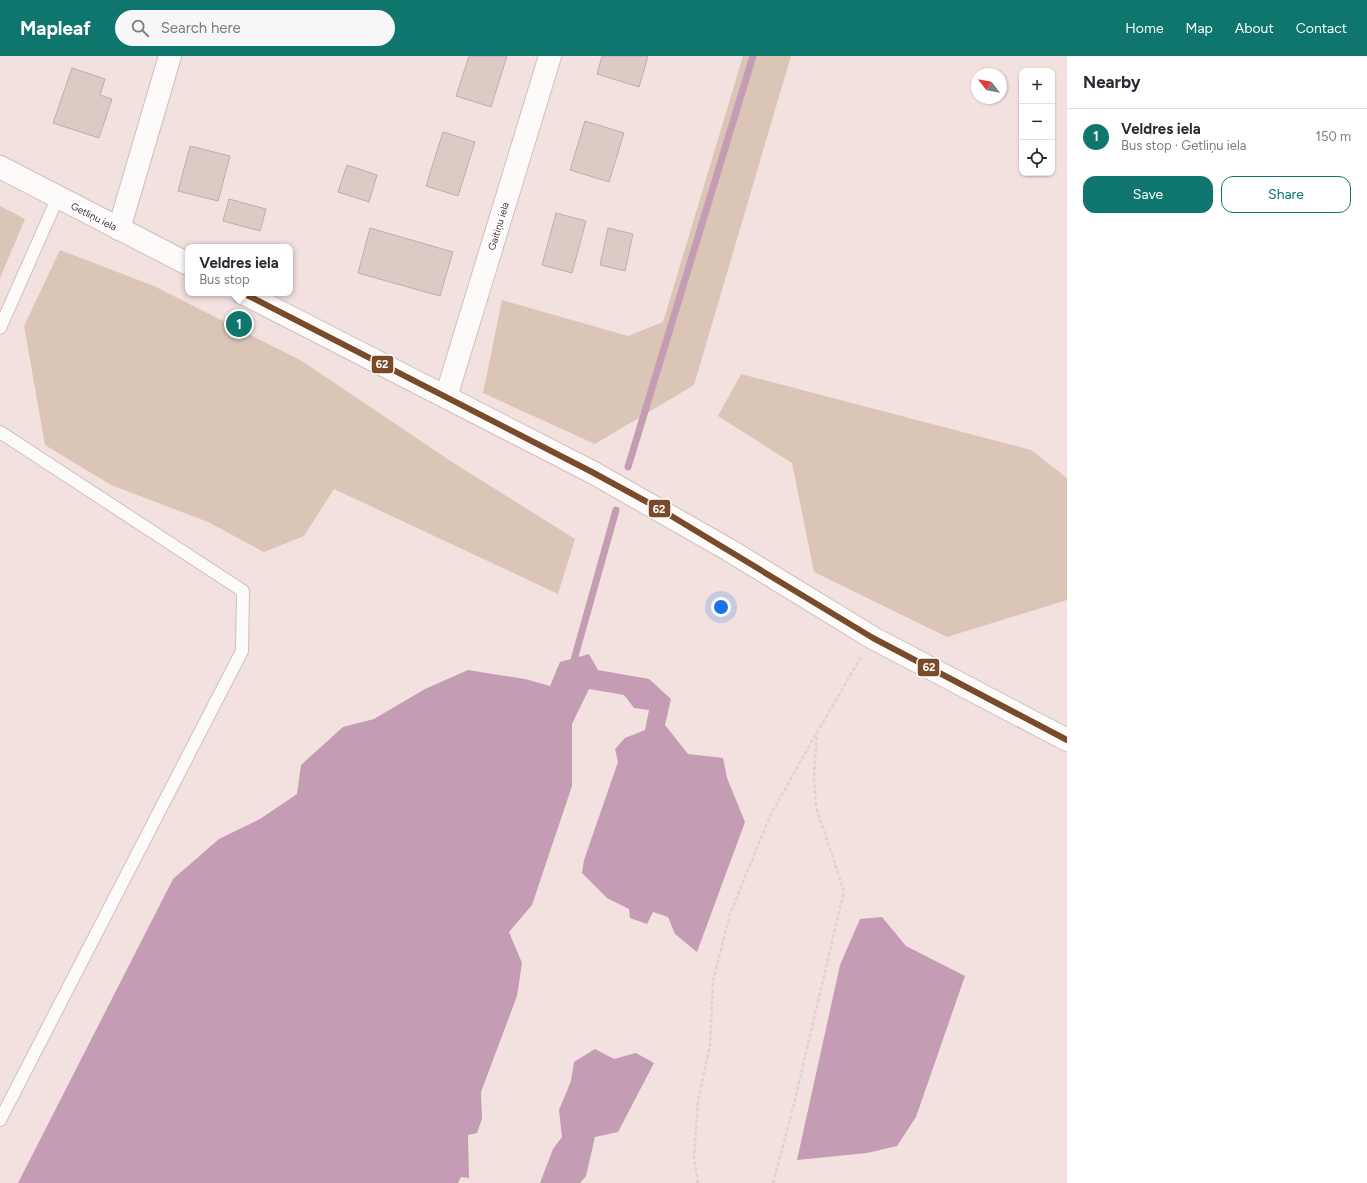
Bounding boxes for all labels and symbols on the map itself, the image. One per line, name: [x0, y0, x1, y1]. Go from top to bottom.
north arrow: [971, 68, 1007, 104]
street label: Getliņu iela: [69, 199, 119, 234]
street label: Gaitiņu iela: [485, 200, 512, 252]
pin: 1: [226, 309, 252, 339]
line badge: 62: [371, 355, 394, 374]
text: 62: [376, 358, 388, 371]
line badge: 62: [648, 499, 671, 518]
text: 62: [653, 503, 665, 516]
your location: [711, 597, 731, 617]
line badge: 62: [917, 658, 940, 677]
text: 62: [923, 661, 935, 674]

